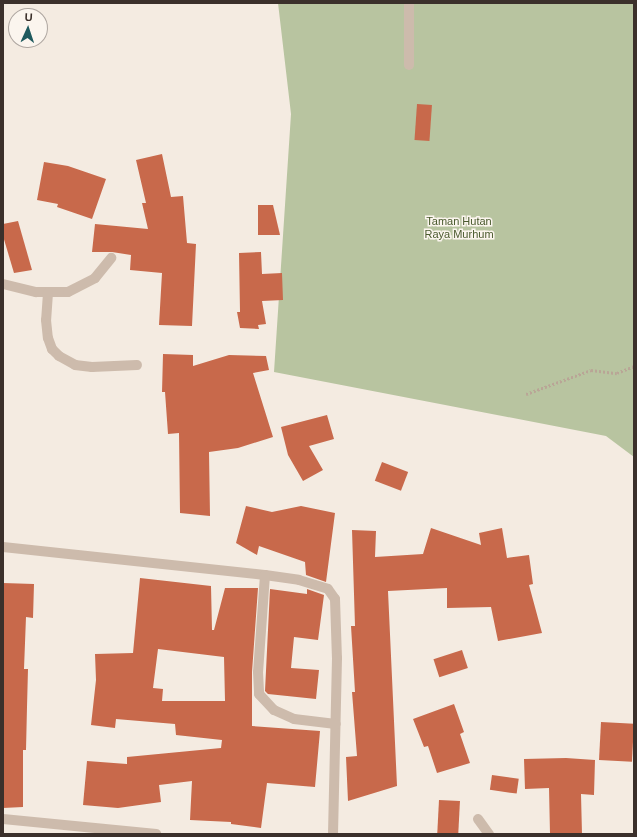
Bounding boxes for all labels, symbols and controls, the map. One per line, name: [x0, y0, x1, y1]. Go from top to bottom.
north arrow: [8, 8, 48, 48]
text: U: [24, 11, 33, 23]
park label: Taman Hutan Raya Murhum: [424, 215, 494, 241]

